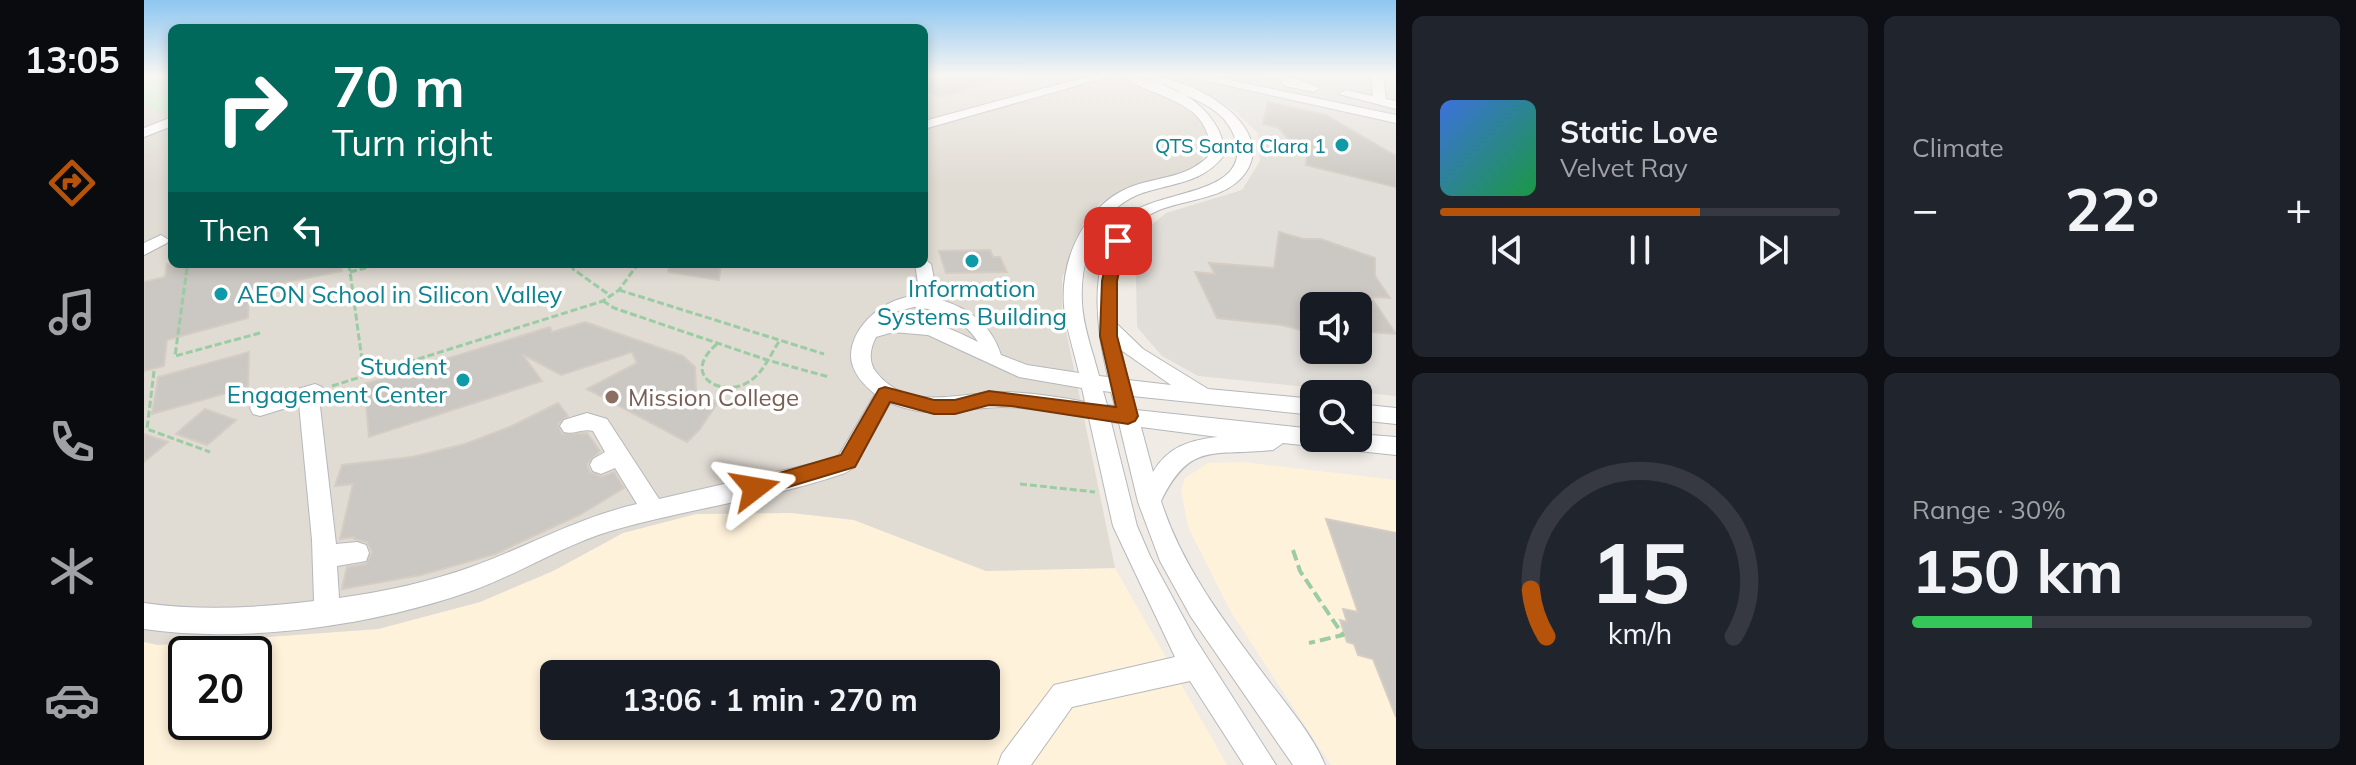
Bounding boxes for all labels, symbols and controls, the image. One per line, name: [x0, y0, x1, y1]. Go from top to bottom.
text: 13:05: [24, 37, 120, 82]
text: 70 m: [332, 51, 465, 121]
icon: right: [200, 56, 304, 160]
text: Static Love: [1560, 113, 1718, 151]
text: Turn right: [332, 120, 493, 165]
text: Climate: [1912, 131, 2004, 164]
place label: QTS Santa Clara 1: [1155, 133, 1326, 158]
marker: QTS Santa Clara 1: [1333, 136, 1351, 154]
text: Velvet Ray: [1560, 151, 1688, 184]
icon: directions: [44, 155, 100, 211]
text: 22°: [2065, 171, 2159, 246]
text: −: [1912, 181, 1938, 236]
text: +: [2286, 181, 2312, 236]
pin: [1084, 207, 1152, 275]
icon: left: [286, 208, 330, 252]
text: Then: [200, 211, 270, 249]
icon: arrive: [1096, 219, 1140, 263]
icon: previous: [1485, 228, 1529, 272]
icon: pause: [1618, 228, 1662, 272]
icon: next: [1751, 228, 1795, 272]
marker: Information Systems Building: [963, 252, 981, 270]
place label: Information Systems Building: [877, 273, 1067, 331]
place label: AEON School in Silicon Valley: [237, 279, 563, 309]
icon: music: [44, 284, 100, 340]
marker: AEON School in Silicon Valley: [212, 285, 230, 303]
map controls: [1300, 292, 1372, 452]
button: sound: [1300, 292, 1372, 364]
place label: Student Engagement Center: [227, 351, 447, 409]
marker: Student Engagement Center: [454, 371, 472, 389]
button: search: [1300, 380, 1372, 452]
place label: Mission College: [628, 382, 799, 412]
marker: Mission College: [603, 388, 621, 406]
icon: phone: [44, 414, 100, 470]
position arrow: [713, 446, 797, 530]
text: Range · 30%: [1912, 493, 2066, 526]
text: 15: [1590, 518, 1690, 623]
text: 150 km: [1912, 533, 2124, 608]
icon: climate: [44, 543, 100, 599]
text: km/h: [1608, 615, 1672, 651]
speed limit sign: 20: [168, 636, 272, 740]
icon: car: [44, 672, 100, 728]
text: 13:06 · 1 min · 270 m: [622, 681, 918, 719]

